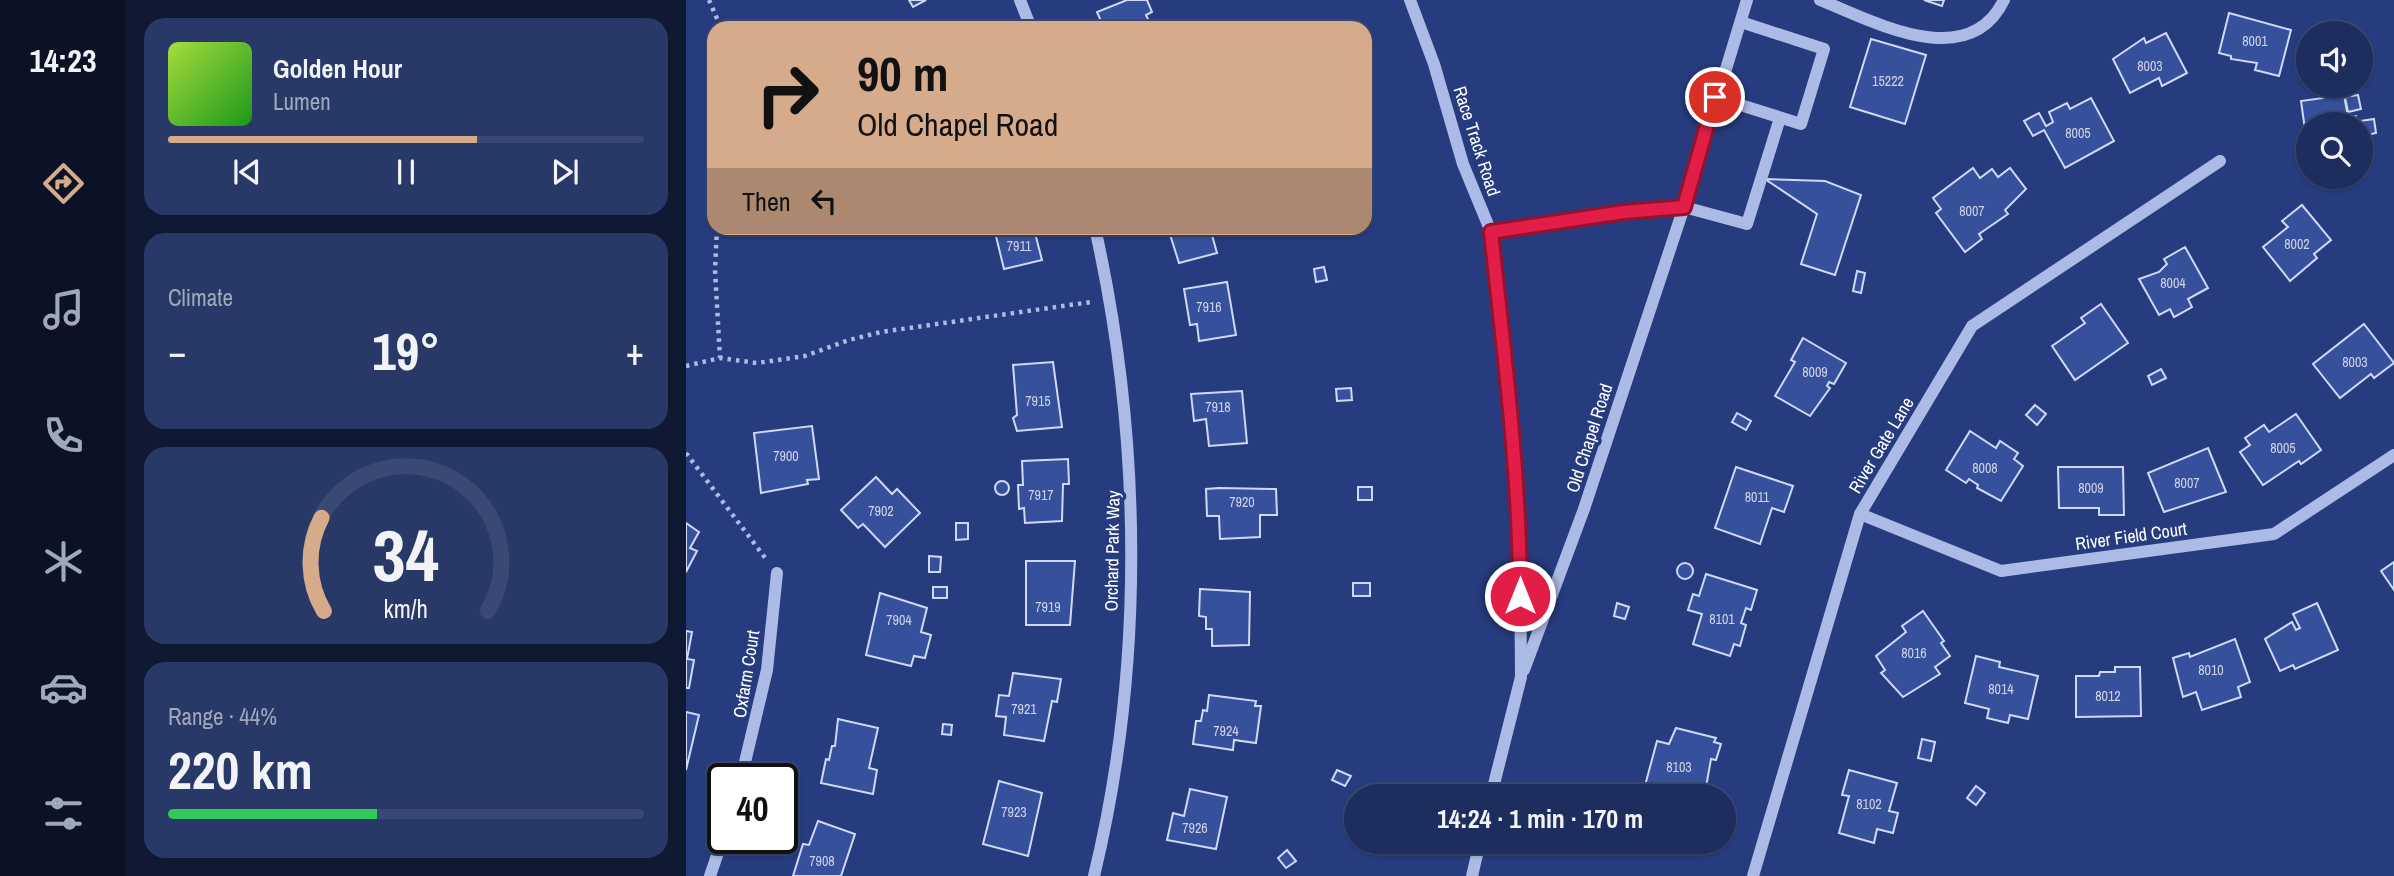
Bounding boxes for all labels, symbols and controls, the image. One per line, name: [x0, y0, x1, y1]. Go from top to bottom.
map controls: [2296, 21, 2373, 189]
button: sound: [2296, 21, 2373, 98]
house number: 8001: [2242, 32, 2268, 50]
text: 14:23: [29, 39, 97, 82]
text: 90 m: [857, 40, 949, 106]
icon: right: [742, 49, 833, 140]
text: Golden Hour: [273, 51, 402, 86]
house number: 8003: [2137, 57, 2163, 75]
pin: [1685, 67, 1745, 127]
house number: 15222: [1872, 72, 1904, 90]
icon: arrive: [1696, 78, 1734, 116]
street label: Race Track Road: [1447, 83, 1507, 199]
text: Lumen: [273, 86, 331, 117]
text: Old Chapel Road: [857, 103, 1058, 146]
button: search: [2296, 112, 2373, 189]
house number: 8005: [2065, 124, 2091, 142]
icon: previous: [228, 153, 266, 191]
icon: pause: [387, 153, 425, 191]
icon: next: [546, 153, 584, 191]
icon: directions: [39, 159, 88, 208]
icon: left: [805, 182, 843, 220]
text: Then: [742, 184, 791, 219]
house number: 8007: [1959, 202, 1985, 220]
house number: 8002: [2284, 235, 2310, 253]
house number: 7911: [1007, 237, 1032, 255]
house number: 8004: [2160, 274, 2186, 292]
text: Climate: [168, 282, 233, 313]
icon: music: [39, 285, 88, 334]
house number: 7916: [1196, 298, 1222, 316]
text: 19°: [372, 316, 440, 386]
text: −: [168, 326, 186, 377]
text: +: [626, 326, 644, 377]
house number: 8003: [2342, 353, 2368, 371]
house number: 8009: [1802, 363, 1828, 381]
street label: Old Chapel Road: [1560, 380, 1618, 496]
house number: 7915: [1025, 392, 1051, 410]
street label: River Gate Lane: [1842, 392, 1920, 498]
house number: 7918: [1205, 398, 1231, 416]
icon: phone: [39, 411, 88, 460]
house number: 8005: [2270, 439, 2296, 457]
house number: 7900: [773, 447, 799, 465]
house number: 8008: [1972, 459, 1998, 477]
house number: 8007: [2174, 474, 2200, 492]
house number: 8009: [2078, 479, 2104, 497]
house number: 7917: [1028, 486, 1054, 504]
house number: 8011: [1745, 488, 1770, 506]
street label: Orchard Park Way: [1098, 490, 1126, 612]
house number: 7920: [1229, 493, 1255, 511]
house number: 7902: [868, 502, 894, 520]
text: 34: [373, 507, 439, 605]
street label: River Field Court: [2074, 516, 2188, 556]
icon: climate: [39, 537, 88, 586]
position arrow: [1483, 559, 1557, 633]
text: km/h: [384, 592, 428, 626]
house number: 7919: [1035, 598, 1061, 616]
house number: 8101: [1709, 610, 1735, 628]
house number: 7904: [886, 611, 912, 629]
street label: Oxfarm Court: [727, 628, 765, 720]
house number: 8016: [1901, 644, 1927, 662]
house number: 8010: [2198, 661, 2224, 679]
icon: car: [39, 663, 88, 712]
house number: 8014: [1988, 680, 2014, 698]
house number: 8012: [2095, 687, 2121, 705]
house number: 7921: [1011, 700, 1037, 718]
text: Range · 44%: [168, 701, 277, 732]
house number: 7924: [1213, 722, 1239, 740]
text: 220 km: [168, 735, 313, 805]
house number: 8103: [1666, 758, 1692, 776]
speed limit sign: 40: [707, 763, 798, 854]
icon: filters: [39, 789, 88, 838]
house number: 8102: [1856, 795, 1882, 813]
text: 14:24 · 1 min · 170 m: [1437, 801, 1643, 836]
house number: 7923: [1001, 803, 1027, 821]
house number: 7926: [1182, 819, 1208, 837]
house number: 7908: [809, 852, 835, 870]

